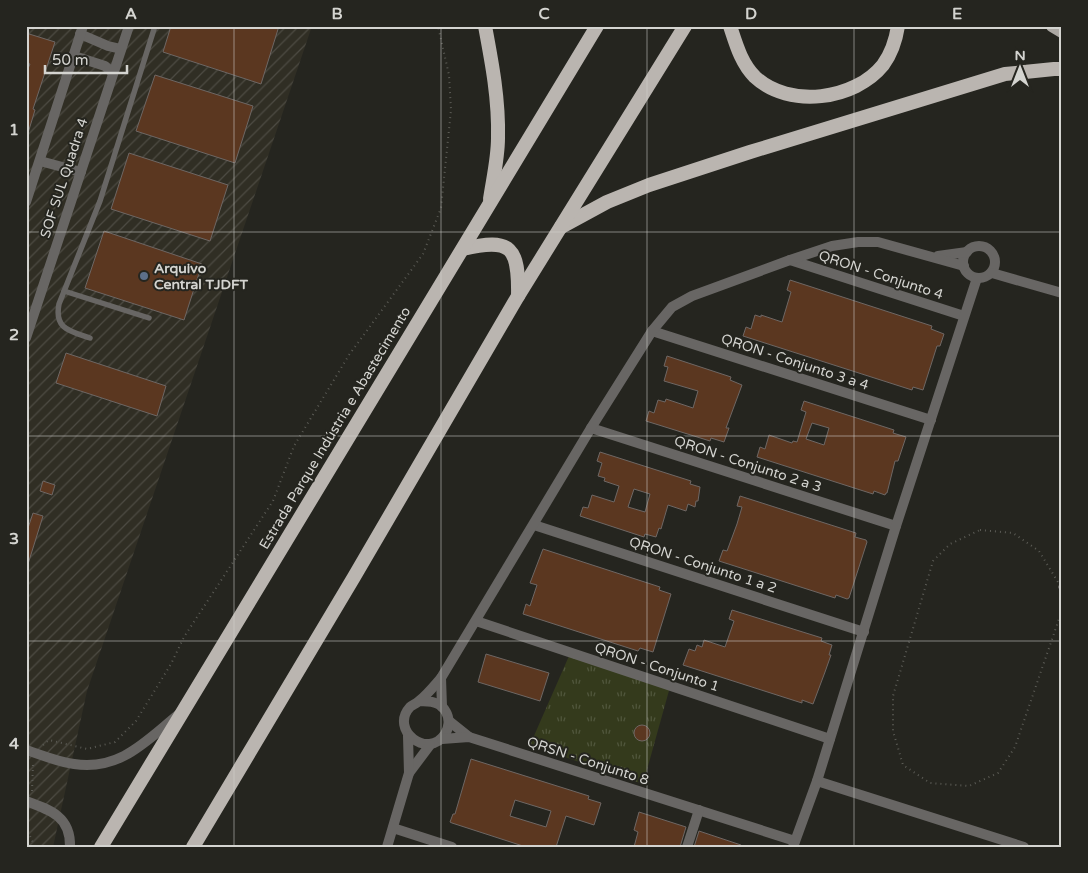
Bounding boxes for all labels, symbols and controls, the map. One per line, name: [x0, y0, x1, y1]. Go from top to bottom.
text: A: [125, 4, 137, 24]
text: B: [331, 4, 343, 24]
text: C: [538, 4, 550, 24]
text: D: [745, 4, 757, 24]
text: E: [952, 4, 962, 24]
scale bar: [45, 42, 128, 74]
north arrow: [996, 42, 1046, 92]
text: N: [1014, 47, 1026, 64]
text: 50 m: [52, 51, 89, 69]
street label: SOF SUL Quadra 4: [37, 116, 91, 240]
text: 1: [9, 120, 19, 140]
street label: QRON - Conjunto 4: [816, 247, 946, 303]
place label: Arquivo Central TJDFT: [154, 260, 249, 293]
marker: Arquivo Central TJDFT: [138, 270, 150, 282]
street label: Estrada Parque Indústria e Abastecimento: [256, 304, 414, 552]
text: 2: [9, 325, 19, 345]
street label: QRON - Conjunto 3 a 4: [719, 330, 871, 394]
street label: QRON - Conjunto 2 a 3: [672, 432, 824, 496]
text: 3: [9, 529, 19, 549]
street label: QRON - Conjunto 1 a 2: [627, 533, 779, 597]
street label: QRON - Conjunto 1: [592, 639, 722, 695]
street label: QRSN - Conjunto 8: [525, 733, 651, 789]
text: 4: [9, 734, 19, 754]

